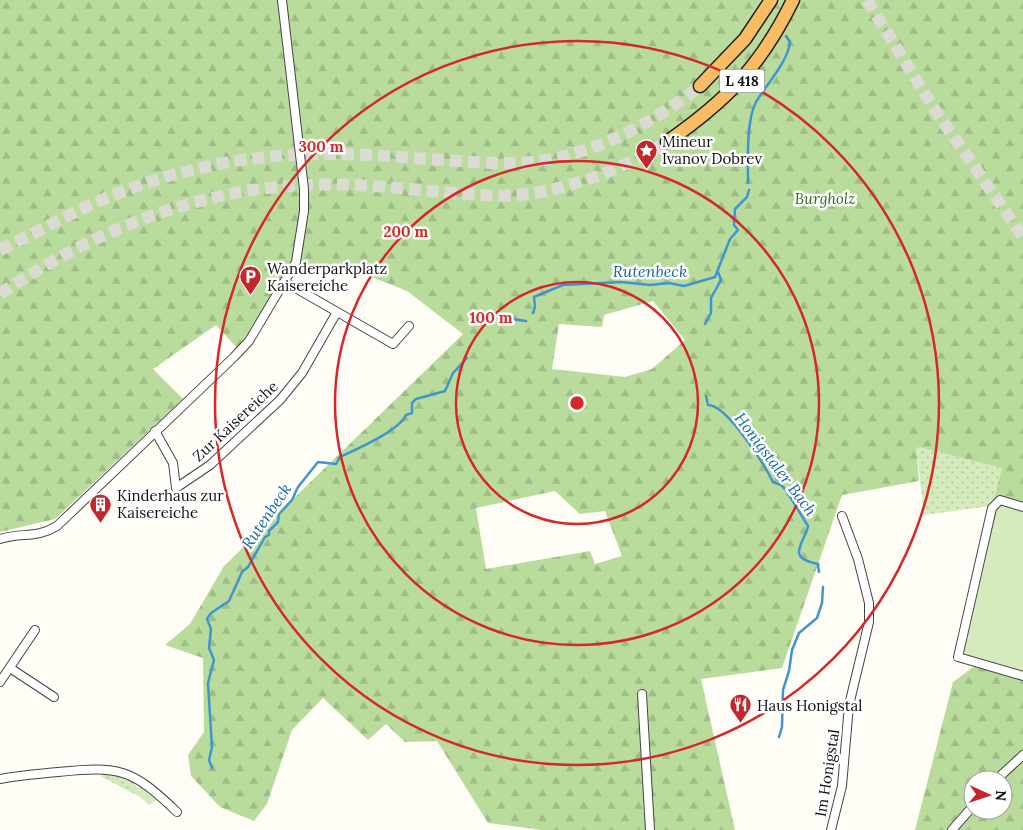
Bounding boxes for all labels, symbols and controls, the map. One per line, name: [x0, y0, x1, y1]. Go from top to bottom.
road number: L 418: [720, 70, 764, 92]
place label: Mineur Ivanov Dobrev: [662, 132, 762, 168]
text: 300 m: [298, 137, 344, 156]
place icon: Mineur Ivanov Dobrev: [634, 138, 658, 169]
park label: Burgholz: [795, 189, 855, 208]
text: 200 m: [384, 222, 429, 241]
place label: Wanderparkplatz Kaisereiche: [267, 259, 387, 295]
water label: Rutenbeck: [613, 261, 687, 281]
parking icon: Wanderparkplatz Kaisereiche: [239, 265, 263, 296]
text: 100 m: [470, 308, 513, 327]
street label: Zur Kaisereiche: [188, 377, 282, 465]
centre of rings: [568, 394, 586, 412]
water label: Honigstaler Bach: [731, 408, 821, 520]
water label: Rutenbeck: [237, 480, 295, 552]
place label: Kinderhaus zur Kaisereiche: [117, 486, 224, 522]
building icon: Kinderhaus zur Kaisereiche: [89, 492, 113, 523]
restaurant icon: Haus Honigstal: [729, 693, 753, 724]
place label: Haus Honigstal: [757, 696, 862, 715]
street label: Im Honigstal: [811, 728, 843, 818]
north arrow: [963, 770, 1013, 820]
text: N: [992, 790, 1010, 802]

